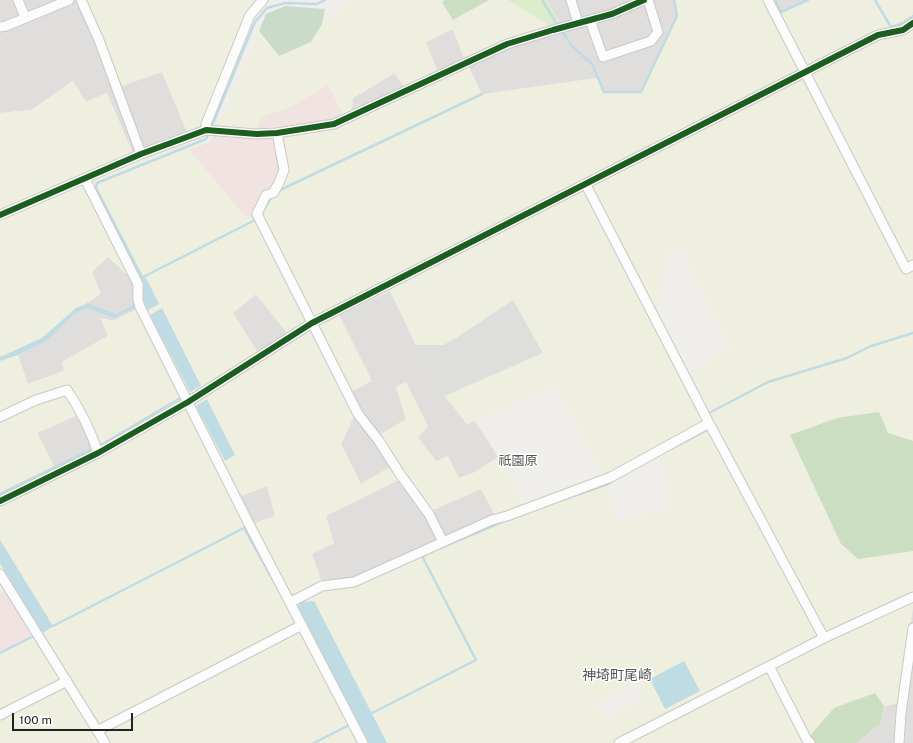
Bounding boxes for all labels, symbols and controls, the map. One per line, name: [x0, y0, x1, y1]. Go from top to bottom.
district label: 祇園原: [499, 453, 537, 469]
district label: 神埼町尾崎: [582, 668, 652, 684]
scale bar: [14, 705, 135, 731]
text: 100 m: [19, 713, 52, 727]

